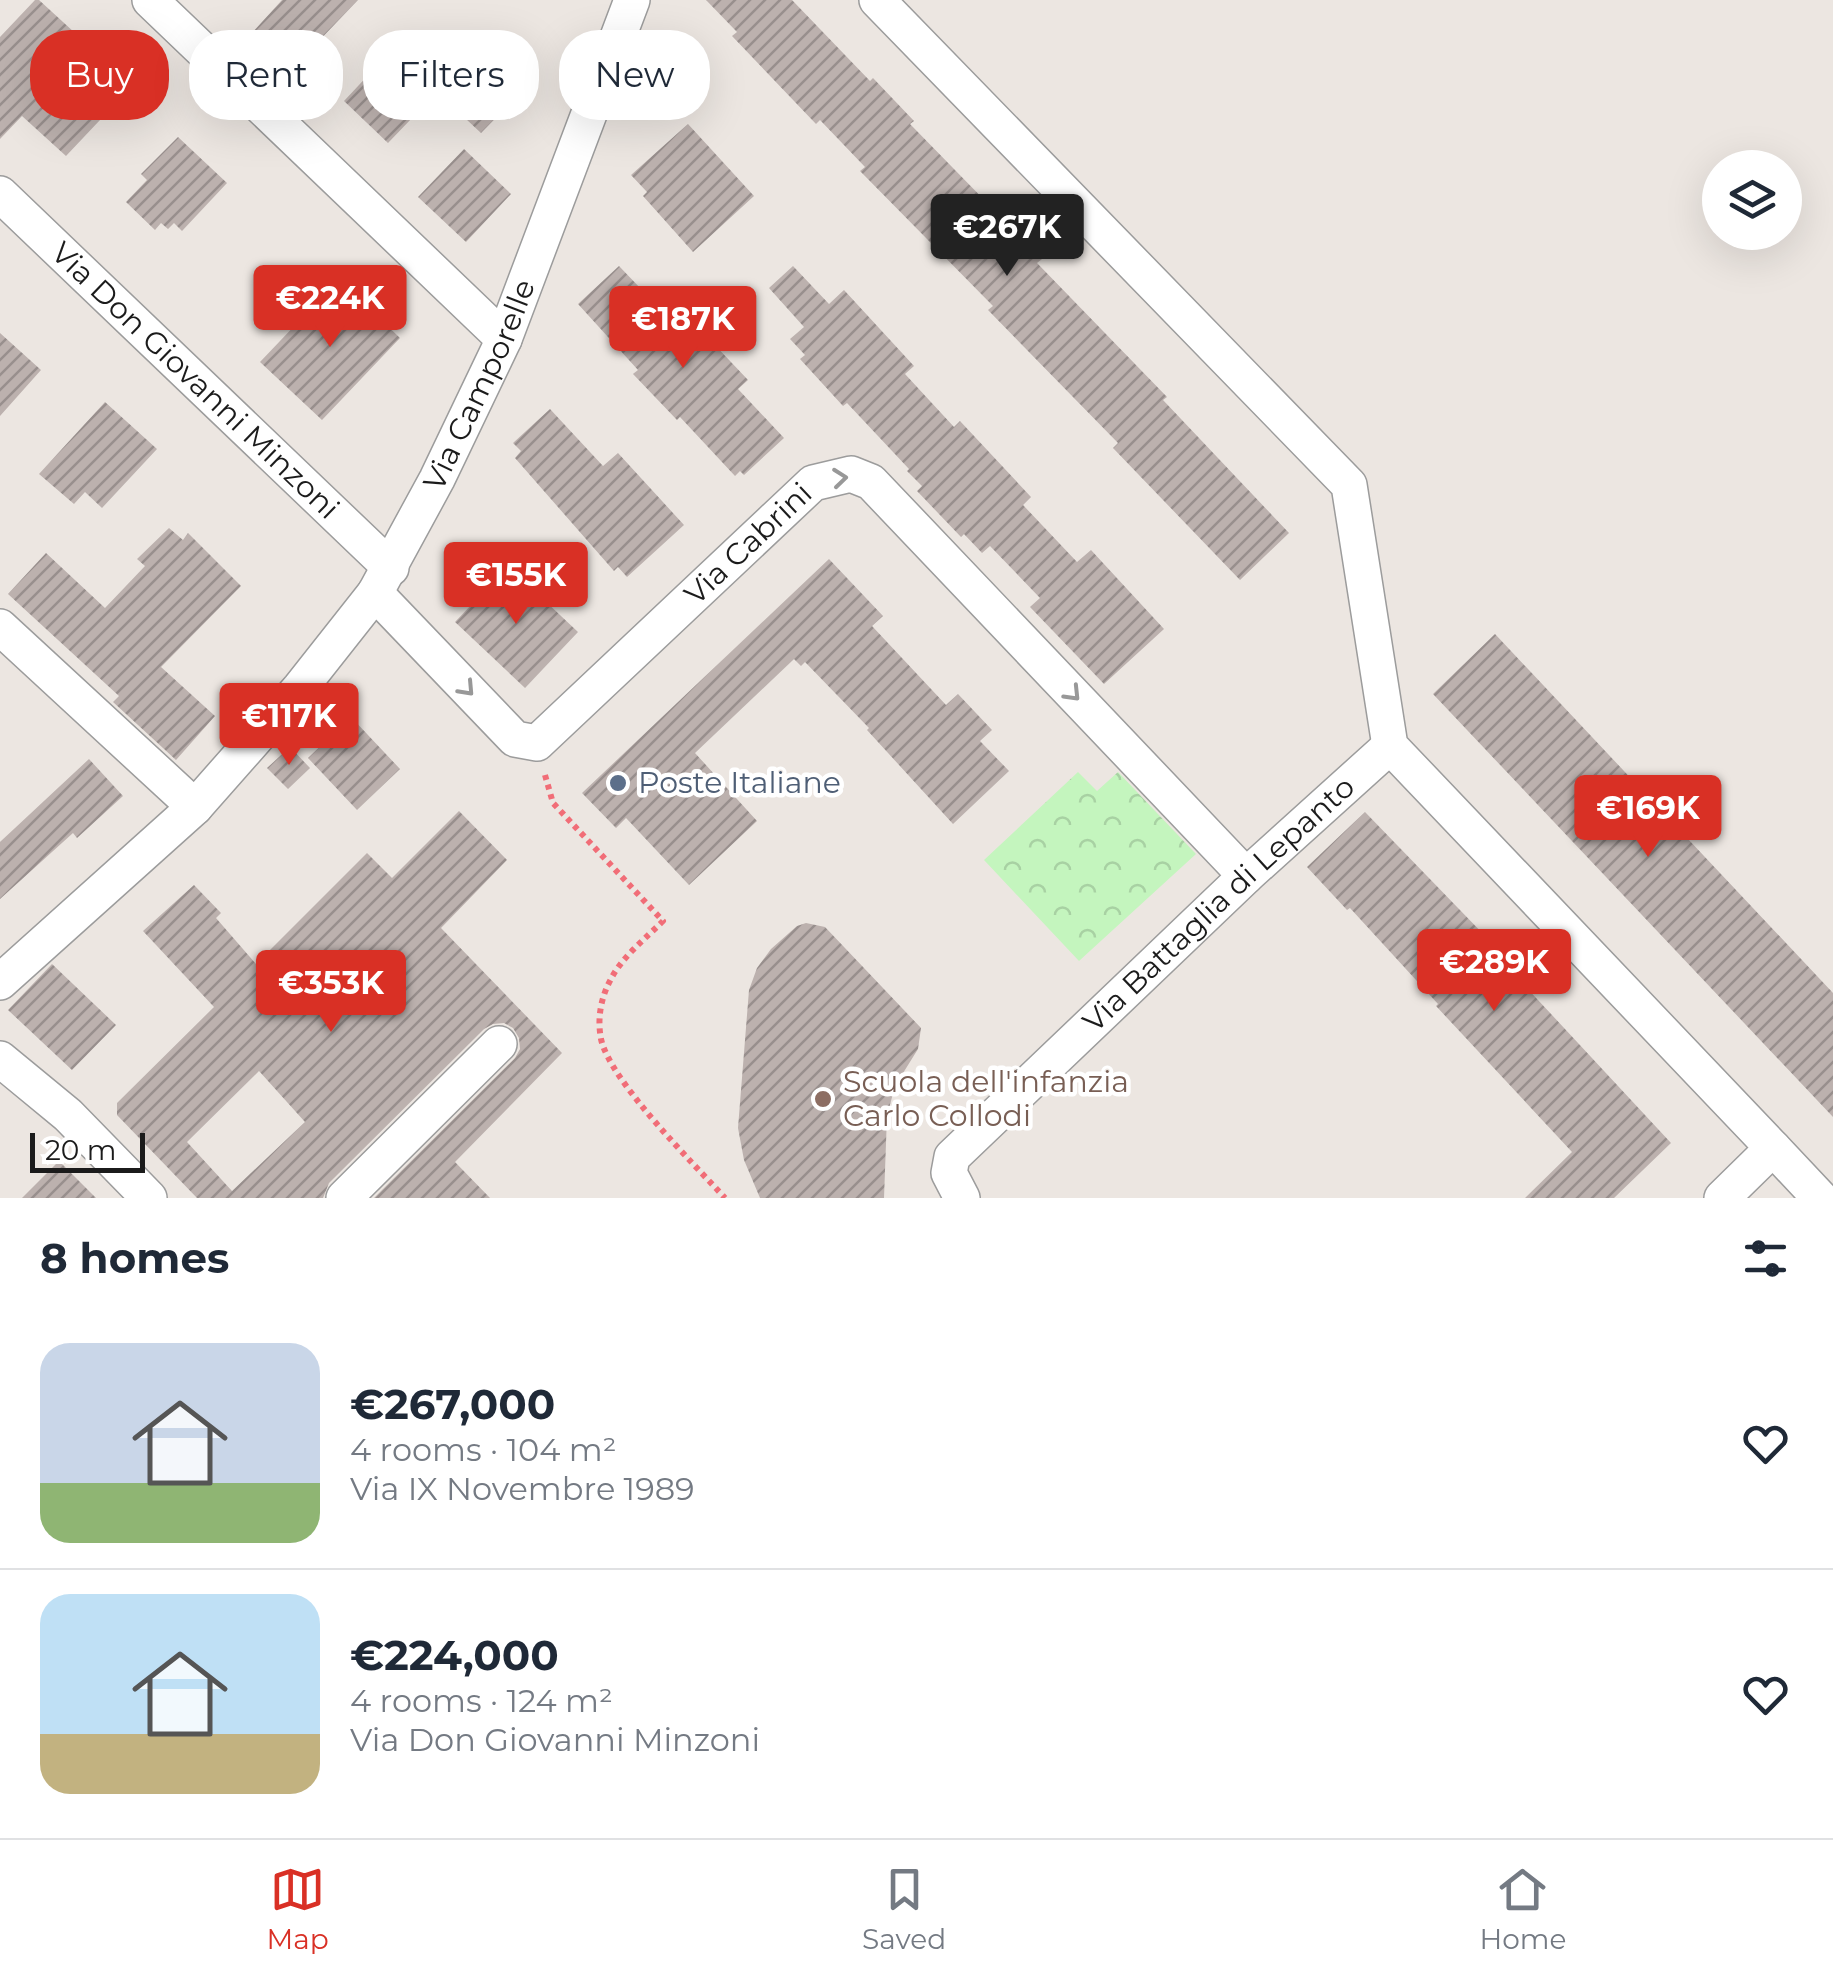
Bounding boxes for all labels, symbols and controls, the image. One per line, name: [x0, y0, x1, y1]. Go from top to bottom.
chip: Buy: [30, 30, 169, 120]
chip: Rent: [189, 30, 343, 120]
chip: Filters: [363, 30, 539, 120]
chip: New: [559, 30, 710, 120]
map controls: [1702, 150, 1802, 250]
button: layers: [1702, 150, 1802, 250]
pin: €267K: [937, 194, 1077, 279]
text: €267K: [953, 207, 1061, 246]
street label: Via Don Giovanni Minzoni: [44, 234, 347, 527]
pin: €224K: [260, 265, 400, 350]
street label: Via Camporelle: [415, 274, 543, 497]
text: €224K: [276, 278, 385, 317]
pin: €187K: [613, 286, 753, 371]
text: €187K: [631, 299, 735, 338]
one-way arrow: [832, 468, 848, 490]
street label: Via Cabrini: [677, 475, 819, 612]
pin: €155K: [446, 542, 586, 627]
text: €155K: [466, 555, 566, 594]
one-way arrow: [455, 677, 473, 695]
one-way arrow: [1061, 682, 1079, 701]
pin: €117K: [219, 683, 359, 768]
text: €117K: [242, 696, 336, 735]
place label: Poste Italiane: [638, 764, 841, 801]
street label: Via Battaglia di Lepanto: [1075, 768, 1362, 1040]
marker: Poste Italiane: [607, 772, 629, 794]
pin: €169K: [1578, 775, 1718, 860]
text: €169K: [1596, 788, 1700, 827]
pin: €289K: [1424, 929, 1564, 1014]
text: €289K: [1439, 942, 1549, 981]
pin: €353K: [261, 950, 401, 1035]
text: €353K: [278, 963, 384, 1002]
place label: Scuola dell'infanzia Carlo Collodi: [843, 1063, 1129, 1134]
marker: Scuola dell'infanzia Carlo Collodi: [812, 1088, 834, 1110]
scale bar: [30, 1128, 145, 1172]
text: 20 m: [45, 1133, 116, 1167]
icon: filters: [1738, 1231, 1793, 1286]
text: 8 homes: [40, 1232, 229, 1284]
text: €267,000: [350, 1378, 555, 1430]
icon: home: [120, 1383, 240, 1503]
icon: heart: [1738, 1416, 1793, 1471]
text: 4 rooms · 104 m²: [350, 1430, 616, 1469]
text: Via IX Novembre 1989: [350, 1469, 695, 1508]
text: €224,000: [350, 1629, 559, 1681]
icon: home: [120, 1634, 240, 1754]
icon: heart: [1738, 1667, 1793, 1722]
text: 4 rooms · 124 m²: [350, 1681, 613, 1720]
text: Via Don Giovanni Minzoni: [350, 1720, 760, 1759]
tab: Map: [267, 1862, 329, 1956]
tab: Saved: [862, 1862, 946, 1956]
tab: Home: [1479, 1862, 1566, 1956]

